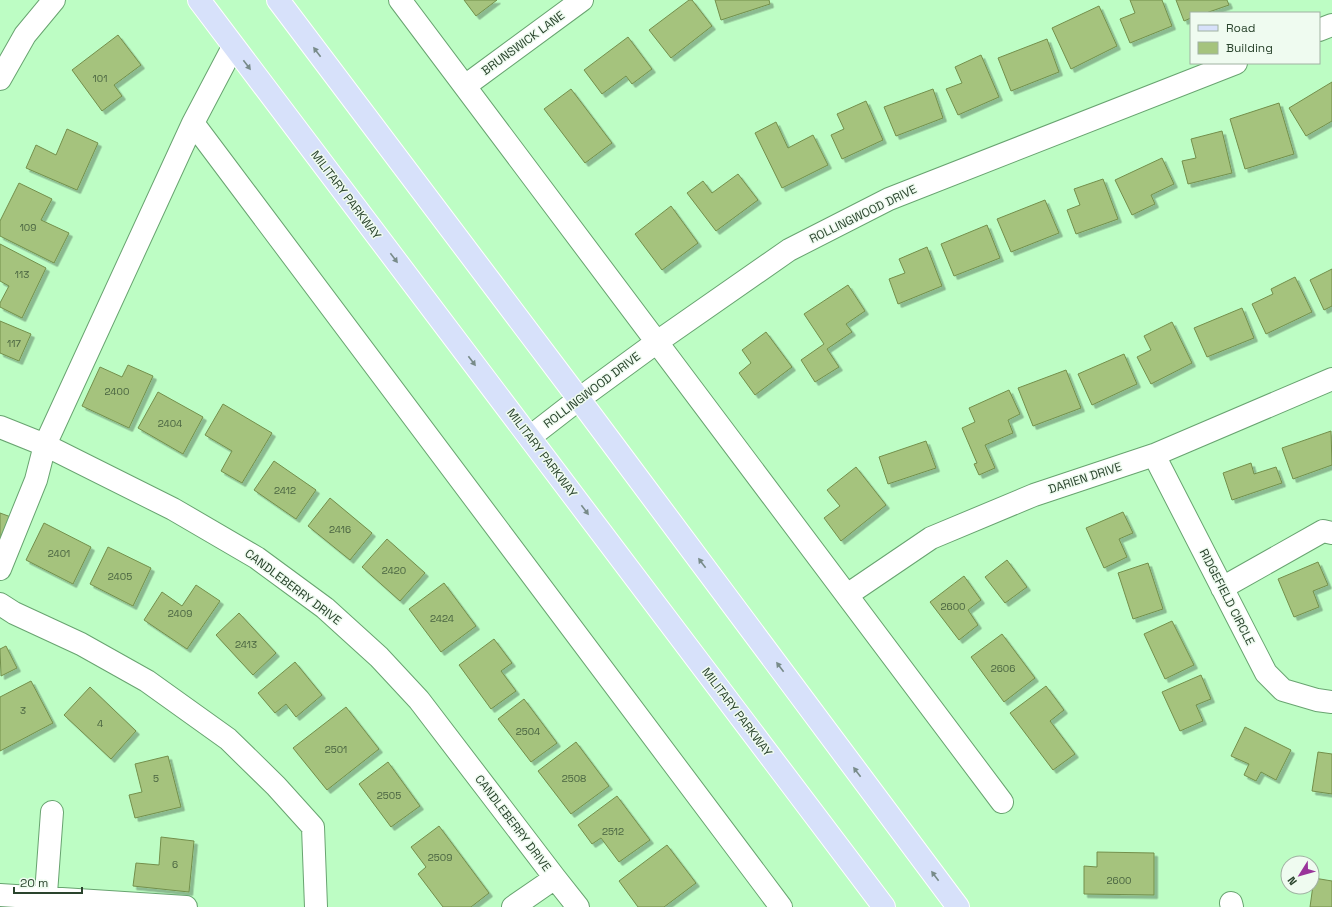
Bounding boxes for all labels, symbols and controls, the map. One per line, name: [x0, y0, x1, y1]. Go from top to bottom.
street label: BRUNSWICK LANE: [478, 7, 568, 79]
legend: [1190, 12, 1320, 64]
text: Road: [1226, 20, 1255, 36]
text: Building: [1226, 40, 1273, 56]
one-way arrow: [313, 46, 322, 57]
one-way arrow: [243, 60, 251, 70]
house number: 101: [93, 72, 107, 85]
street label: MILITARY PARKWAY: [307, 147, 385, 243]
street label: ROLLINGWOOD DRIVE: [807, 181, 919, 247]
house number: 109: [20, 221, 36, 234]
one-way arrow: [389, 252, 398, 263]
house number: 113: [15, 268, 29, 281]
house number: 117: [7, 337, 21, 350]
street label: ROLLINGWOOD DRIVE: [540, 348, 644, 432]
one-way arrow: [468, 356, 477, 367]
house number: 2400: [105, 385, 129, 398]
street label: MILITARY PARKWAY: [503, 405, 581, 501]
house number: 2404: [158, 417, 182, 430]
street label: DARIEN DRIVE: [1046, 459, 1124, 497]
house number: 2412: [274, 484, 296, 497]
one-way arrow: [580, 504, 589, 515]
house number: 2416: [329, 523, 351, 536]
street label: CANDLEBERRY DRIVE: [241, 545, 345, 629]
street label: RIDGEFIELD CIRCLE: [1196, 546, 1258, 648]
house number: 2401: [48, 547, 70, 560]
one-way arrow: [698, 558, 706, 569]
house number: 2420: [382, 564, 406, 577]
house number: 2405: [108, 570, 132, 583]
house number: 2600: [941, 600, 965, 613]
house number: 2409: [168, 607, 192, 620]
house number: 2424: [430, 612, 454, 625]
house number: 2413: [235, 638, 257, 651]
one-way arrow: [775, 662, 784, 673]
house number: 2606: [991, 662, 1015, 675]
street label: MILITARY PARKWAY: [698, 664, 776, 760]
house number: 3: [20, 704, 26, 717]
house number: 4: [97, 717, 103, 730]
house number: 2504: [516, 725, 540, 738]
house number: 2501: [325, 743, 347, 756]
one-way arrow: [853, 766, 862, 777]
street label: CANDLEBERRY DRIVE: [471, 771, 555, 875]
house number: 5: [153, 772, 159, 785]
house number: 2508: [562, 772, 586, 785]
house number: 2505: [377, 789, 401, 802]
house number: 2512: [602, 825, 624, 838]
house number: 2509: [428, 851, 452, 864]
north arrow: [1280, 855, 1320, 895]
house number: 6: [172, 858, 178, 871]
scale bar: [14, 869, 82, 895]
one-way arrow: [931, 870, 939, 881]
house number: 2600: [1107, 874, 1131, 887]
text: N: [1284, 874, 1300, 888]
text: 20 m: [20, 875, 48, 891]

